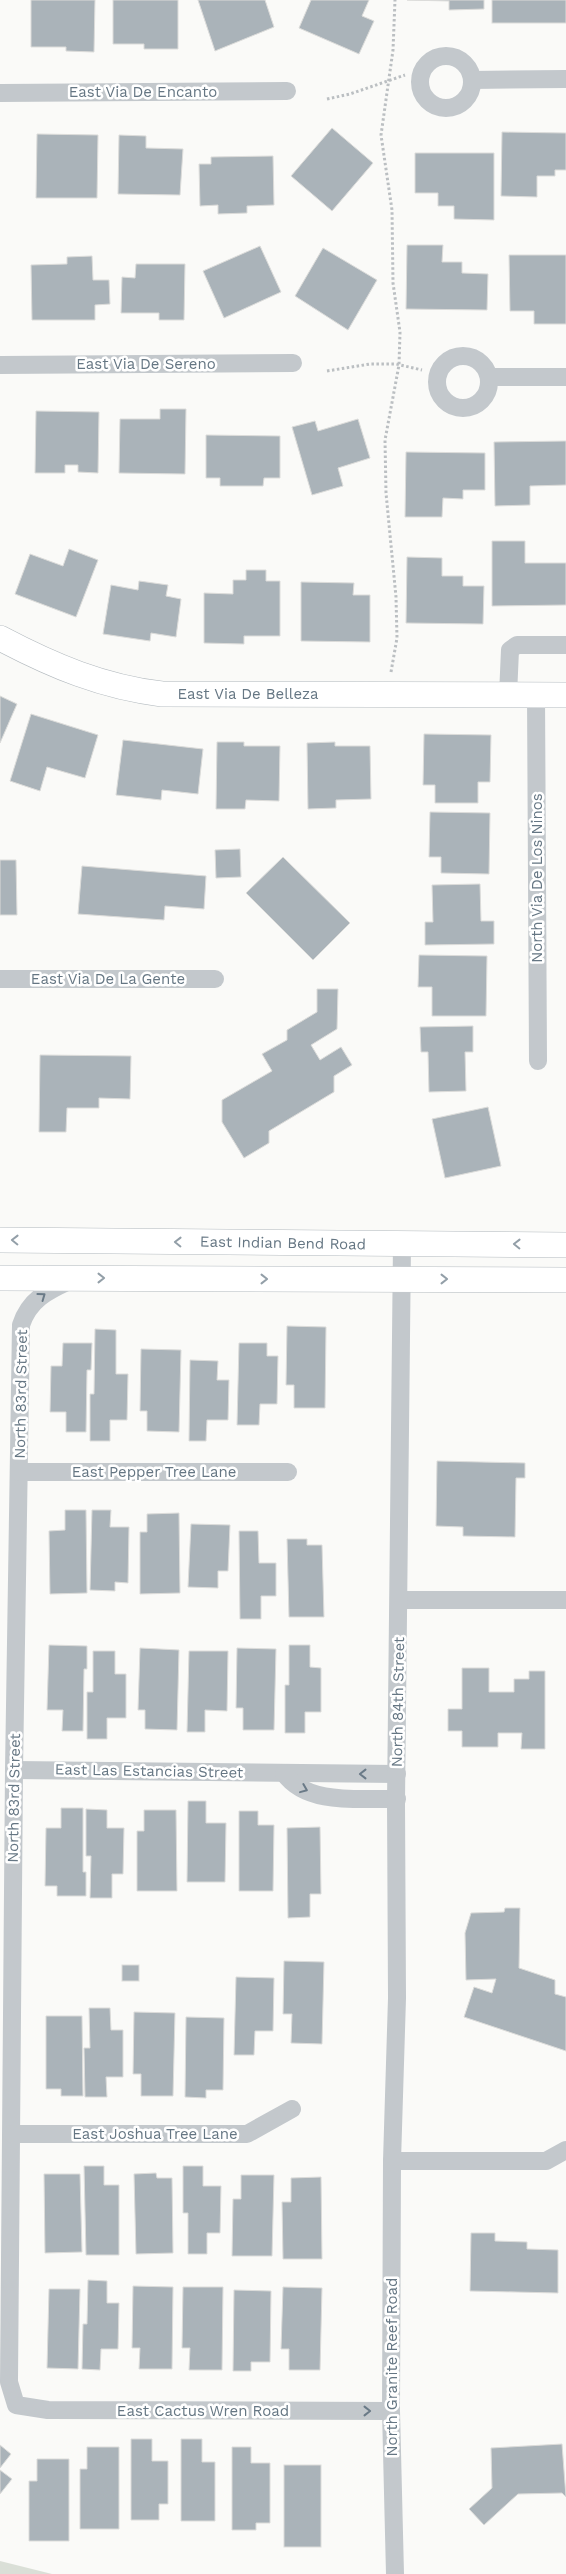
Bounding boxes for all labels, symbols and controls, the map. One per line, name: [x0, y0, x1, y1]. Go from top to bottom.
street label: East Via De Encanto: [69, 83, 217, 101]
street label: East Via De Sereno: [76, 355, 216, 373]
street label: East Via De Belleza: [177, 685, 319, 703]
street label: North Via De Los Ninos: [528, 793, 546, 963]
street label: East Via De La Gente: [31, 970, 185, 988]
street label: East Indian Bend Road: [200, 1233, 366, 1253]
one-way arrow: [11, 1235, 19, 1245]
one-way arrow: [174, 1237, 182, 1247]
one-way arrow: [513, 1239, 521, 1249]
one-way arrow: [98, 1273, 105, 1283]
one-way arrow: [260, 1274, 268, 1284]
one-way arrow: [440, 1274, 448, 1284]
one-way arrow: [36, 1293, 46, 1302]
street label: North 83rd Street: [11, 1328, 31, 1459]
street label: East Pepper Tree Lane: [72, 1463, 236, 1481]
street label: North 84th Street: [388, 1636, 408, 1767]
street label: North 83rd Street: [4, 1732, 24, 1863]
street label: East Las Estancias Street: [55, 1760, 244, 1782]
one-way arrow: [358, 1768, 366, 1779]
one-way arrow: [299, 1783, 307, 1793]
street label: East Joshua Tree Lane: [72, 2125, 238, 2143]
street label: North Granite Reef Road: [383, 2278, 401, 2456]
street label: East Cactus Wren Road: [117, 2402, 289, 2420]
one-way arrow: [363, 2406, 371, 2416]

